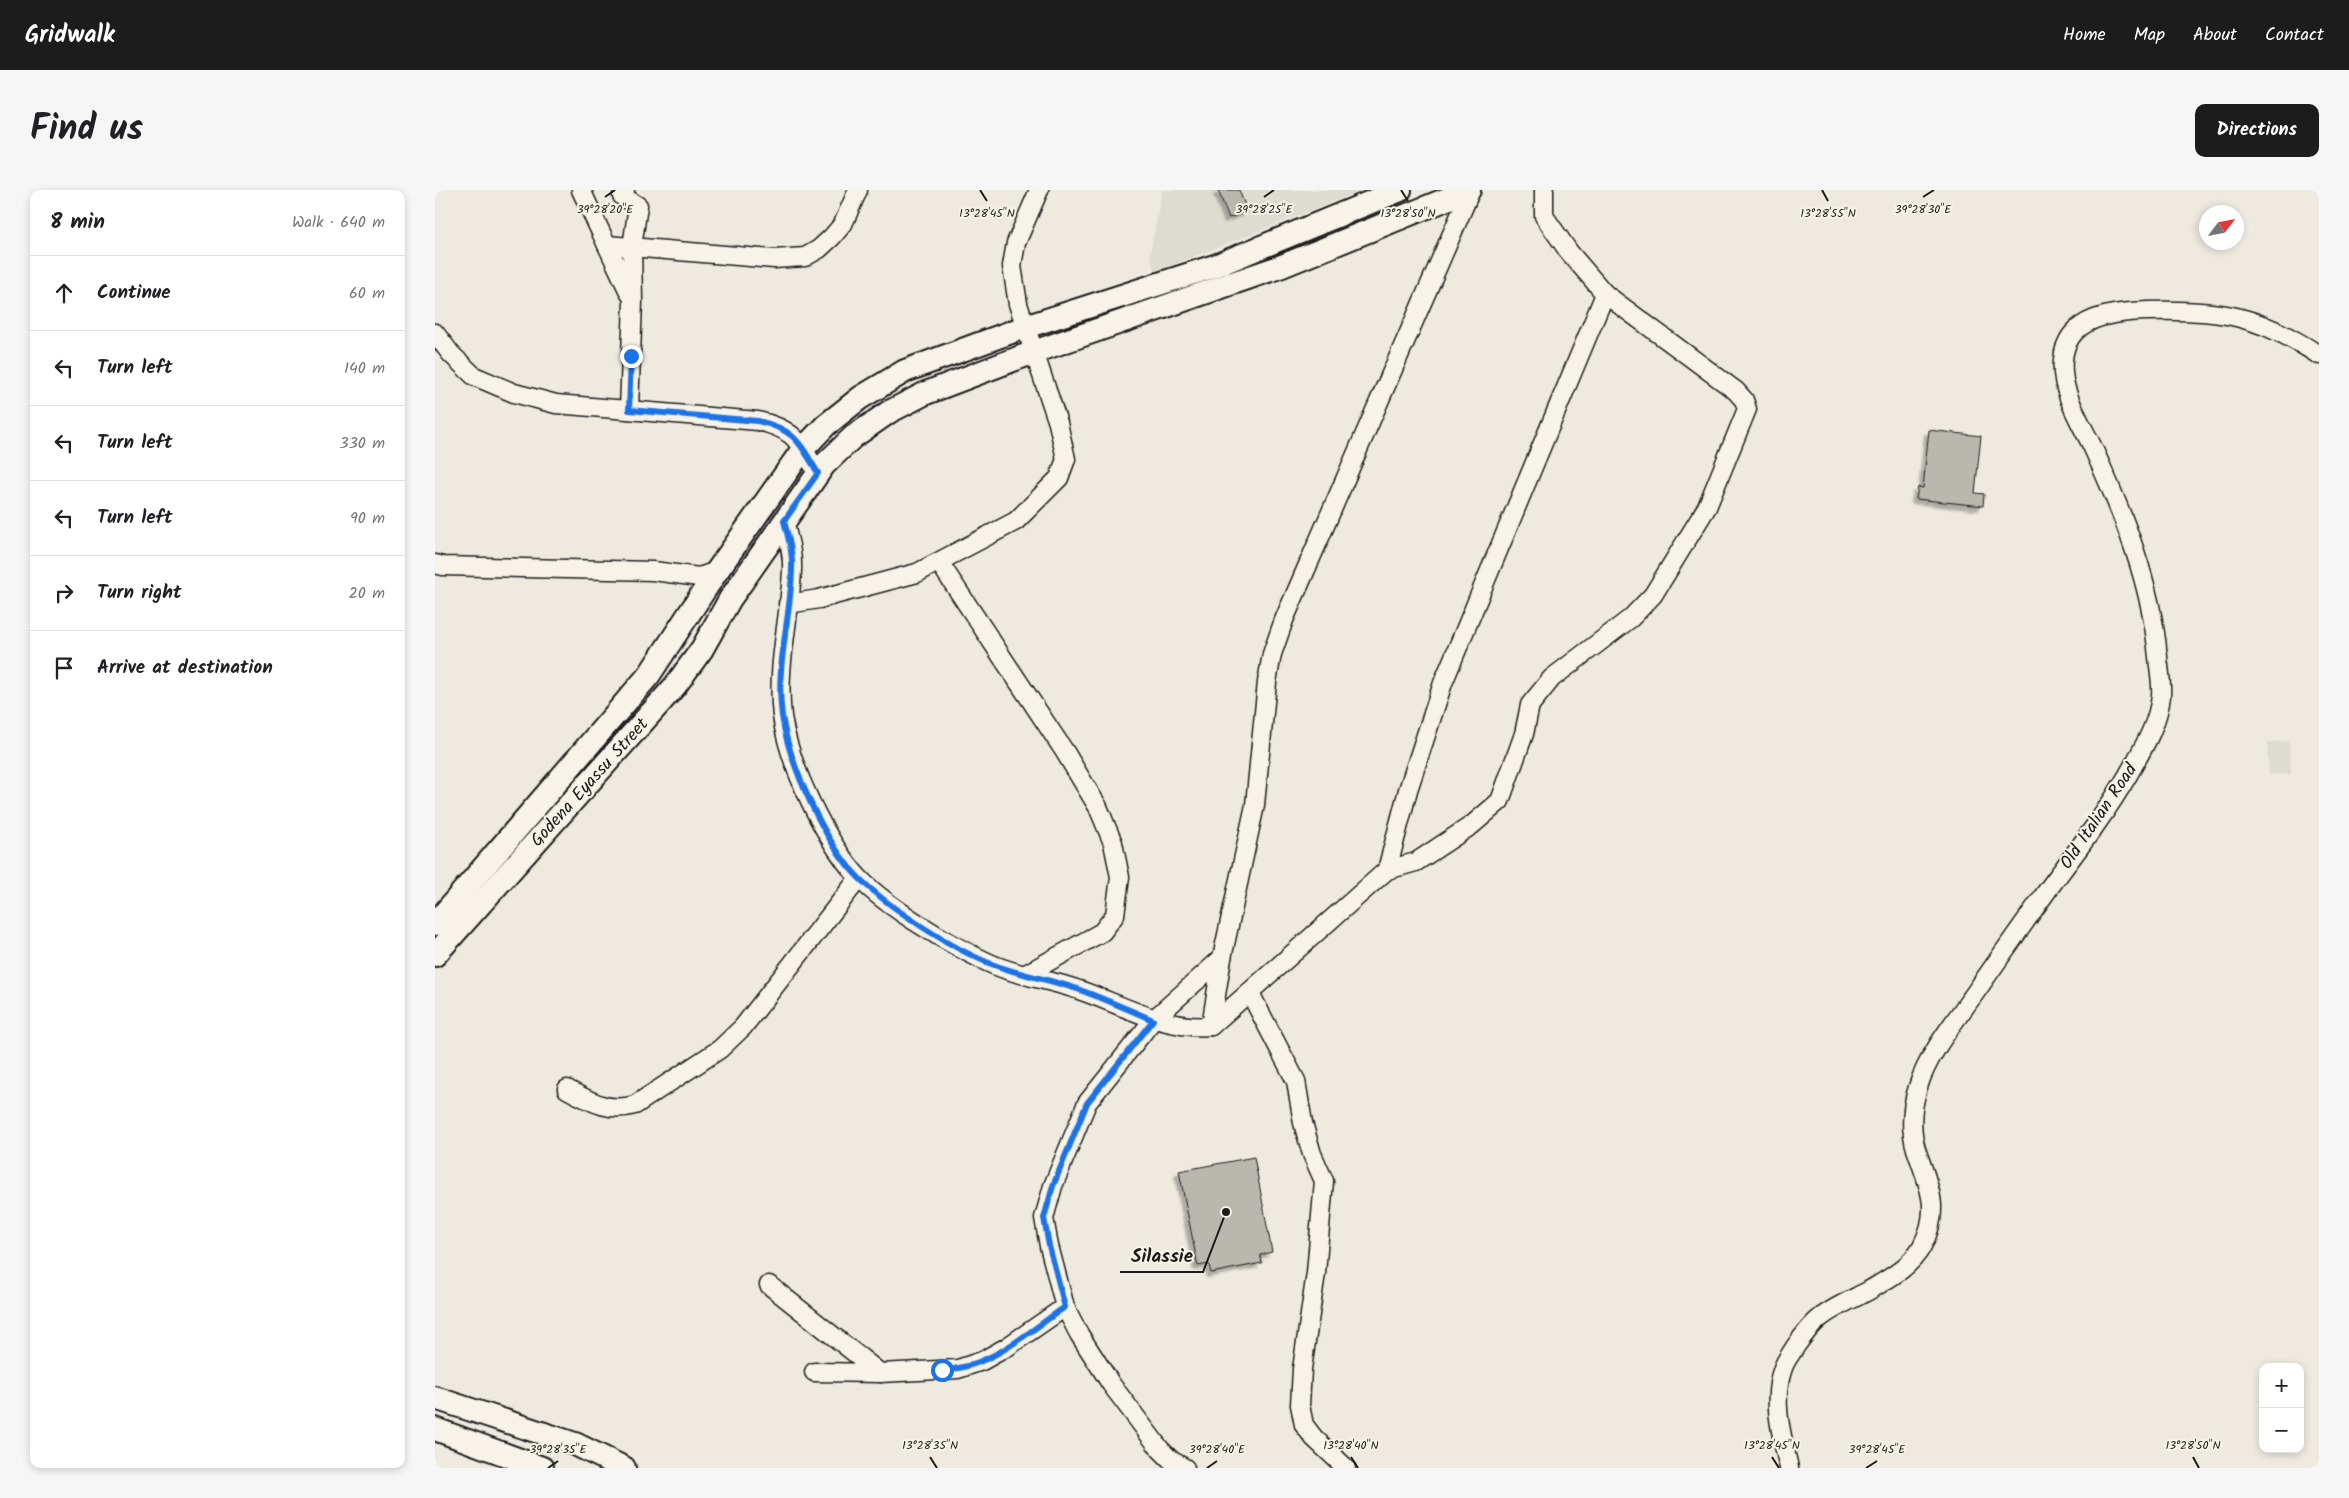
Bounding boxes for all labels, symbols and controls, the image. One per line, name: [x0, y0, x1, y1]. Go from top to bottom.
text: Gridwalk: [25, 16, 115, 55]
text: Home: [2063, 21, 2106, 50]
text: Map: [2134, 21, 2165, 50]
text: About: [2193, 21, 2237, 50]
text: Contact: [2265, 21, 2324, 50]
text: Find us: [30, 102, 143, 158]
button: Directions: [2195, 104, 2319, 157]
text: 39°28'20"E: [577, 200, 634, 219]
text: 39°28'25"E: [1235, 200, 1294, 219]
text: 39°28'30"E: [1895, 200, 1952, 219]
text: 13°28'45"N: [959, 204, 1015, 223]
text: 13°28'50"N: [1380, 204, 1436, 223]
text: 13°28'55"N: [1800, 204, 1856, 223]
north arrow: [2199, 205, 2244, 250]
text: 8 min: [50, 206, 105, 239]
text: Walk · 640 m: [292, 210, 385, 235]
text: Continue: [97, 278, 170, 308]
icon: ahead: [50, 279, 78, 307]
text: 60 m: [349, 281, 385, 306]
route end: [620, 345, 643, 368]
text: Turn left: [97, 353, 172, 383]
icon: left: [50, 354, 78, 382]
text: 140 m: [344, 356, 385, 381]
text: Turn left: [97, 428, 172, 458]
icon: left: [50, 429, 78, 457]
text: 330 m: [340, 431, 385, 456]
text: Turn left: [97, 503, 172, 533]
icon: left: [50, 504, 78, 532]
text: 90 m: [350, 506, 385, 531]
text: Turn right: [97, 578, 182, 608]
icon: right: [50, 579, 78, 607]
text: 20 m: [349, 581, 385, 606]
text: Arrive at destination: [97, 653, 273, 683]
icon: arrive: [50, 654, 78, 682]
street label: Godena Eyassu Street: [524, 711, 657, 854]
street label: Old Italian Road: [2053, 757, 2146, 876]
callout: Silassie: [1120, 1238, 1203, 1272]
text: Silassie: [1131, 1242, 1193, 1272]
route start: [931, 1359, 954, 1382]
map controls: [2259, 1363, 2304, 1453]
button: +: [2259, 1363, 2304, 1408]
button: −: [2259, 1408, 2304, 1453]
text: 13°28'35"N: [902, 1436, 958, 1455]
text: 13°28'40"N: [1323, 1436, 1379, 1455]
text: 13°28'45"N: [1744, 1436, 1800, 1455]
text: 13°28'50"N: [2165, 1436, 2221, 1455]
text: 39°28'35"E: [529, 1440, 587, 1459]
text: 39°28'40"E: [1189, 1440, 1246, 1459]
text: 39°28'45"E: [1849, 1440, 1906, 1459]

